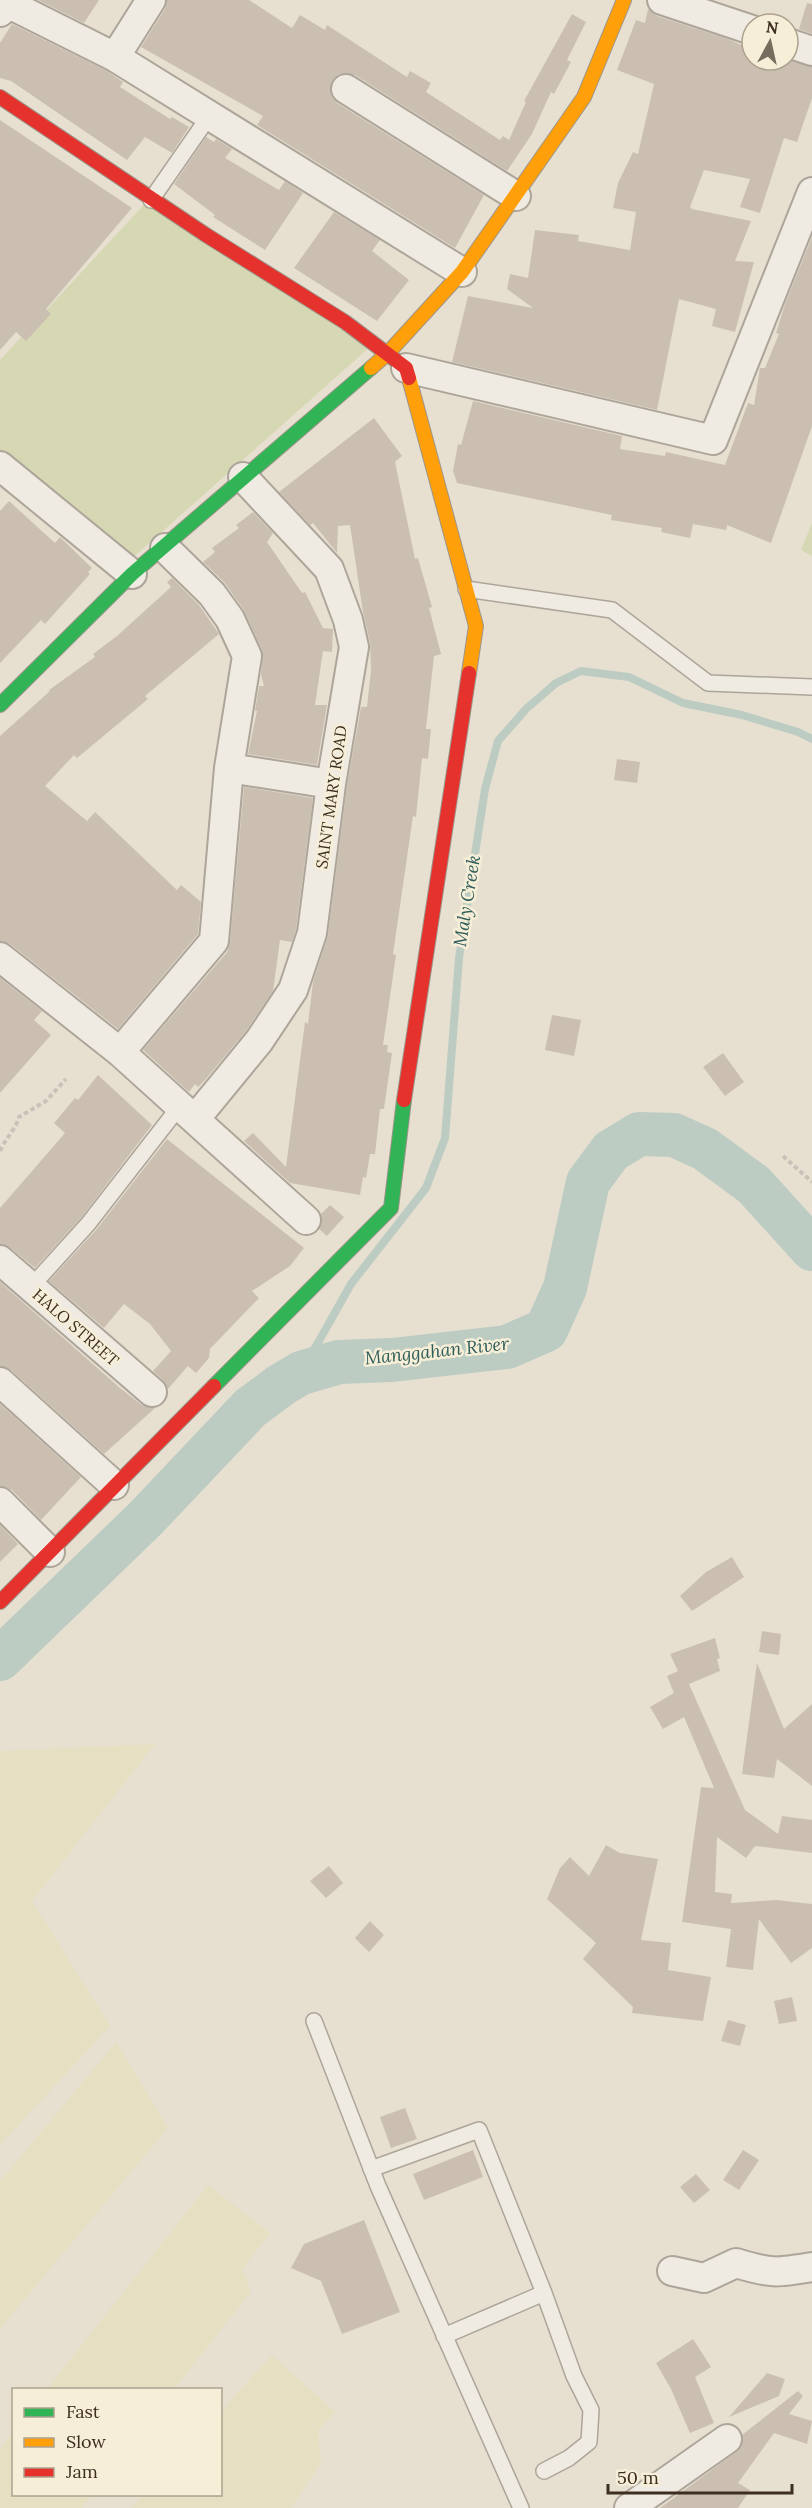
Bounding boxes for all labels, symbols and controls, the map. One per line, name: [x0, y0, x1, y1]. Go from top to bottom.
north arrow: [740, 12, 800, 72]
text: N: [765, 16, 780, 38]
street label: SAINT MARY ROAD: [311, 724, 351, 870]
water label: Maly Creek: [448, 854, 485, 948]
street label: HALO STREET: [29, 1284, 123, 1370]
water label: Manggahan River: [364, 1331, 511, 1370]
legend: [12, 2388, 222, 2496]
text: Fast: [66, 2400, 100, 2423]
text: Slow: [66, 2430, 106, 2453]
scale bar: [608, 2457, 792, 2495]
text: Jam: [65, 2460, 98, 2483]
text: 50 m: [617, 2466, 659, 2489]

